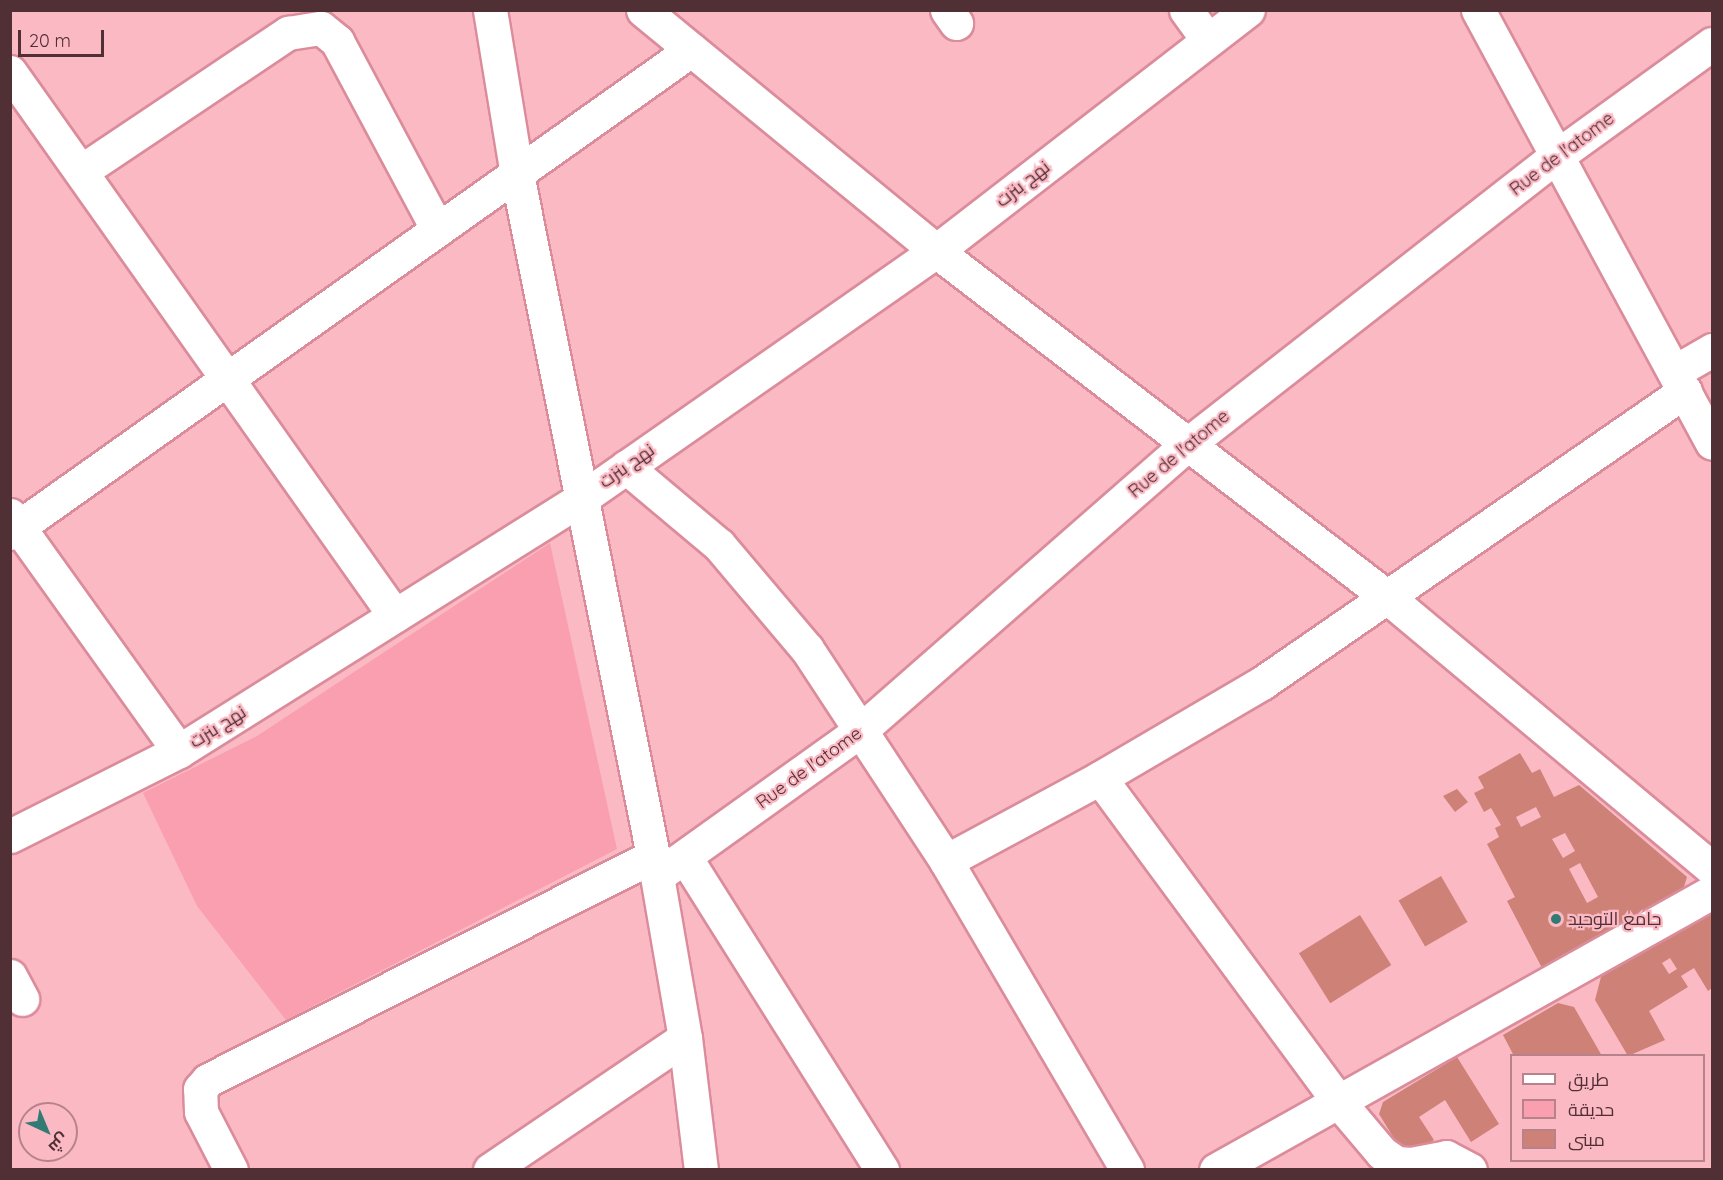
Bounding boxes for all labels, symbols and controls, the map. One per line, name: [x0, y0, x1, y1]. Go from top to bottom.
scale bar: [21, 18, 106, 56]
text: 20 m: [29, 29, 71, 52]
street label: Rue de l'atome: [1506, 108, 1618, 200]
street label: نهج بنزت: [992, 156, 1054, 212]
street label: Rue de l'atome: [1124, 405, 1234, 503]
street label: نهج بنزت: [595, 439, 659, 493]
street label: نهج بنزت: [186, 701, 250, 753]
street label: Rue de l'atome: [752, 722, 866, 814]
place label: جامع التوحيد: [1568, 908, 1662, 930]
marker: جامع التوحيد: [1549, 912, 1563, 926]
legend: [1510, 1054, 1705, 1162]
text: طريق: [1568, 1068, 1609, 1091]
text: حديقة: [1568, 1098, 1614, 1121]
north arrow: [18, 1102, 78, 1162]
text: مبنى: [1568, 1128, 1605, 1151]
text: ش: [45, 1129, 73, 1158]

